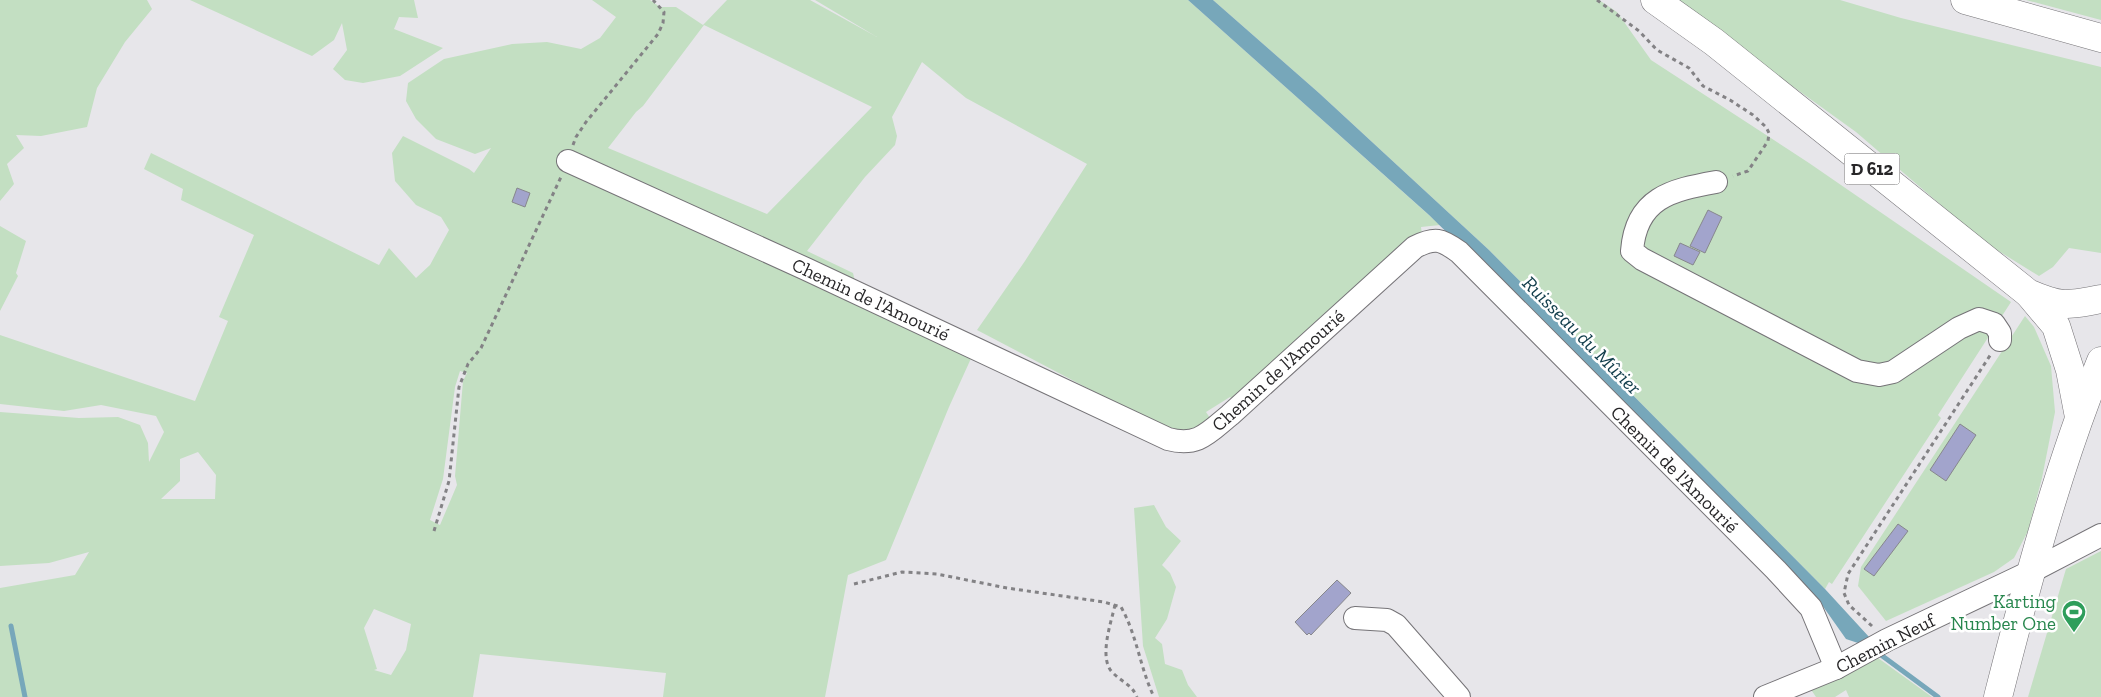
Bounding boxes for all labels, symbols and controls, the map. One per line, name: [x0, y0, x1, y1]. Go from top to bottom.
road number: D 612: [1844, 153, 1900, 184]
street label: Chemin de l'Amourié: [788, 253, 953, 346]
water label: Ruisseau du Mûrier: [1518, 271, 1646, 399]
street label: Chemin de l'Amourié: [1207, 305, 1350, 436]
street label: Chemin de l'Amourié: [1606, 401, 1743, 538]
place label: Karting Number One: [1951, 590, 2057, 635]
sports icon: Karting Number One: [2061, 599, 2087, 633]
street label: Chemin Neuf: [1832, 608, 1940, 678]

